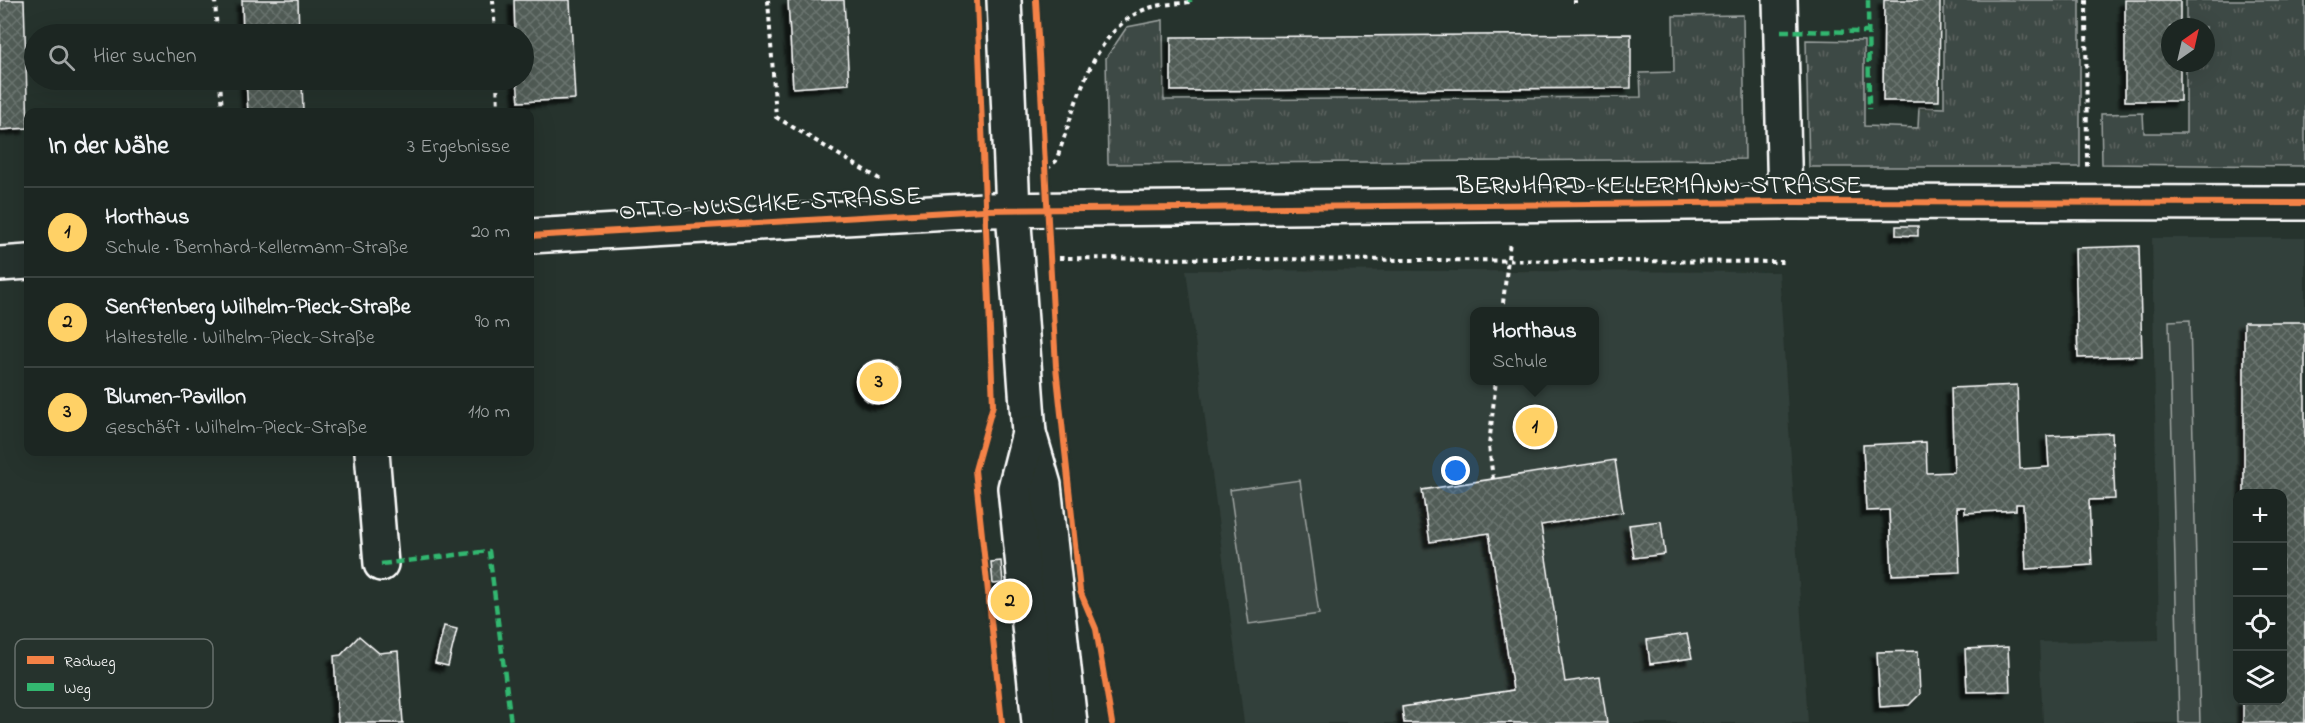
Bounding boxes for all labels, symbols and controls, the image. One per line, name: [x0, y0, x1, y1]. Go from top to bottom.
north arrow: [2161, 18, 2215, 72]
search box: [24, 24, 534, 90]
icon: search: [45, 41, 78, 74]
text: Hier suchen: [93, 41, 197, 73]
text: In der Nähe: [48, 128, 169, 166]
text: 3 Ergebnisse: [407, 133, 510, 162]
street label: BERNHARD-KELLERMANN-STRASSE: [1455, 168, 1862, 206]
street label: OTTO-NUSCHKE-STRASSE: [618, 178, 922, 232]
text: Horthaus: [105, 202, 189, 234]
text: 1: [64, 218, 71, 247]
text: 20 m: [471, 218, 510, 247]
text: Schule · Bernhard-Kellermann-Straße: [105, 234, 408, 263]
text: Senftenberg Wilhelm-Pieck-Straße: [105, 292, 411, 324]
popup: [1470, 307, 1599, 385]
text: 2: [63, 308, 72, 337]
text: 90 m: [475, 308, 510, 337]
text: Horthaus: [1492, 316, 1577, 348]
text: Haltestelle · Wilhelm-Pieck-Straße: [105, 324, 375, 353]
text: Schule: [1492, 348, 1547, 377]
pin: 3: [860, 360, 898, 404]
text: Blumen-Pavillon: [105, 382, 246, 414]
text: 3: [63, 398, 72, 427]
text: 110 m: [468, 398, 510, 427]
pin: 1: [1516, 404, 1555, 450]
text: Geschäft · Wilhelm-Pieck-Straße: [105, 414, 367, 443]
your location: [1441, 456, 1470, 485]
map controls: [2233, 489, 2287, 705]
button: +: [2233, 489, 2287, 543]
button: −: [2233, 543, 2287, 597]
pin: 2: [990, 578, 1030, 624]
button: locate: [2233, 597, 2287, 651]
legend: [15, 639, 213, 708]
text: Radweg: [64, 650, 115, 674]
button: layers: [2233, 651, 2287, 705]
text: Weg: [64, 677, 91, 701]

